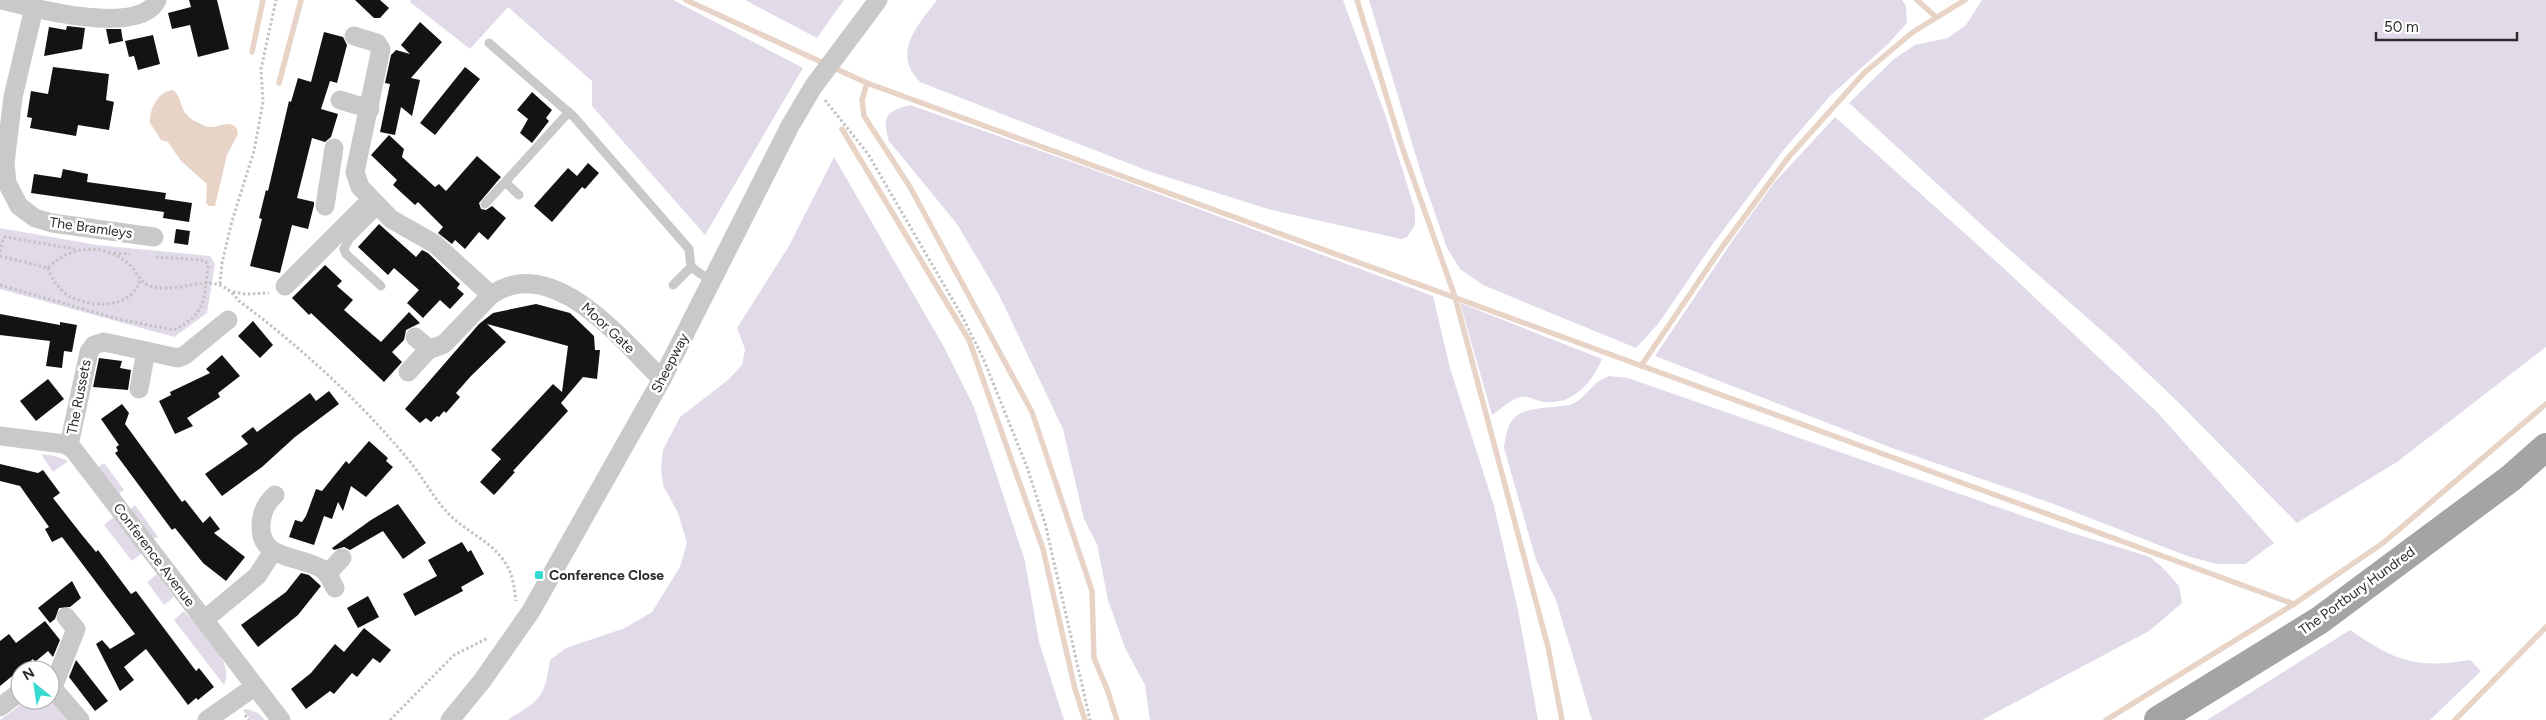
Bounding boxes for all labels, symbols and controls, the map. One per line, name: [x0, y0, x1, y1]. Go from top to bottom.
scale bar: [2376, 10, 2517, 42]
text: 50 m: [2384, 18, 2419, 36]
street label: The Bramleys: [49, 214, 133, 242]
street label: Moor Gate: [578, 299, 639, 357]
street label: Sheepway: [648, 330, 693, 396]
street label: The Russets: [63, 358, 95, 436]
street label: Conference Avenue: [110, 500, 199, 610]
street label: The Portbury Hundred: [2296, 543, 2418, 639]
place label: Conference Close: [549, 567, 664, 584]
marker: Conference Close: [533, 569, 545, 581]
north arrow: [10, 660, 60, 710]
text: N: [20, 664, 38, 684]

